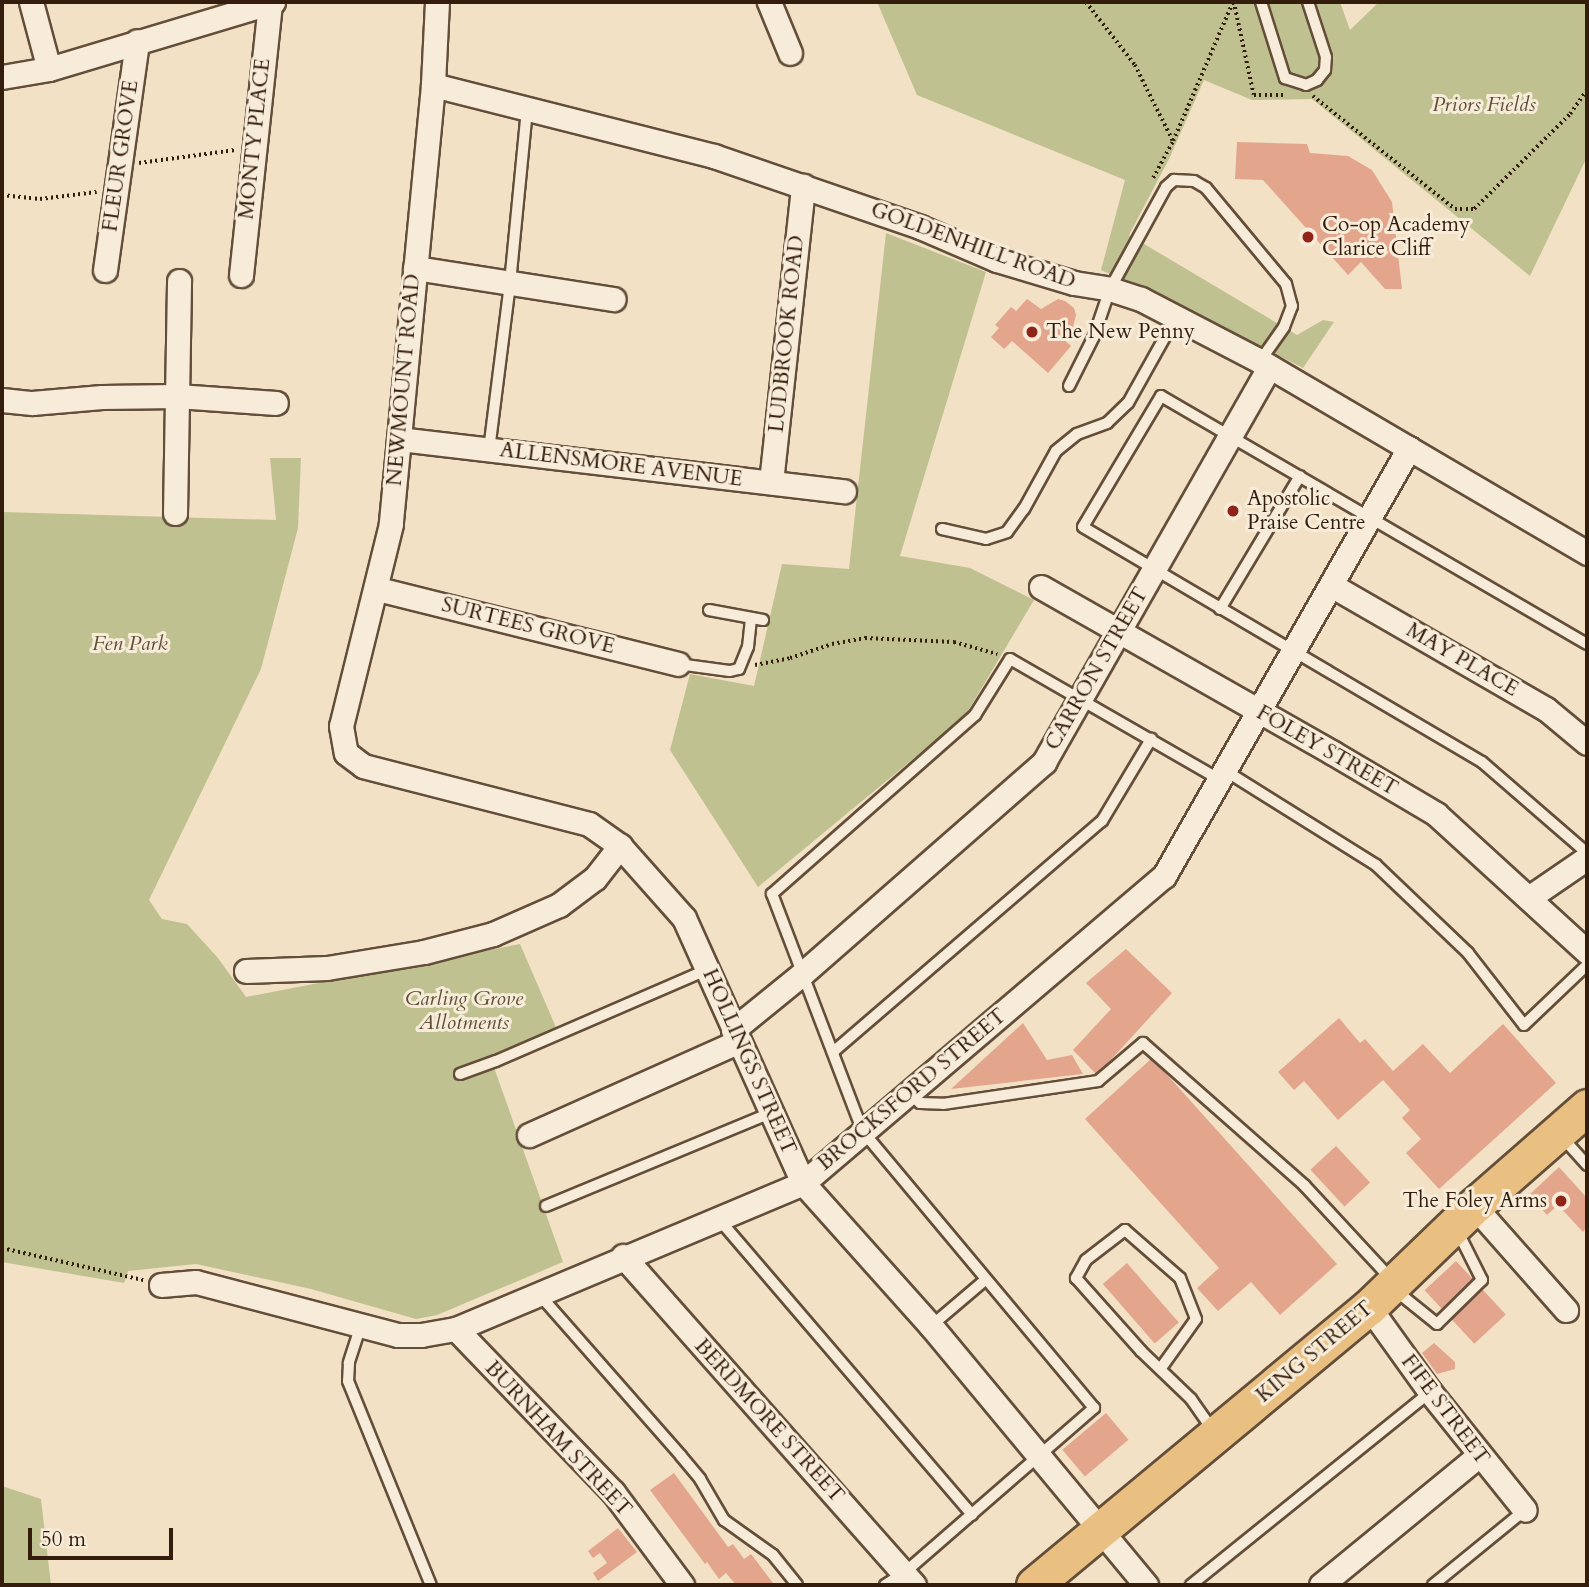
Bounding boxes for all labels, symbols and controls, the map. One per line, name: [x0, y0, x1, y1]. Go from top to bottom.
street label: MONTY PLACE: [234, 57, 276, 221]
street label: FLEUR GROVE: [98, 79, 144, 233]
park label: Priors Fields: [1432, 92, 1536, 118]
street label: GOLDENHILL ROAD: [867, 197, 1079, 295]
place label: Co-op Academy Clarice Cliff: [1322, 212, 1470, 262]
marker: Co-op Academy Clarice Cliff: [1300, 229, 1316, 245]
street label: LUDBROOK ROAD: [764, 234, 810, 434]
street label: NEWMOUNT ROAD: [382, 273, 426, 487]
place label: The New Penny: [1046, 319, 1195, 345]
marker: The New Penny: [1024, 324, 1040, 340]
street label: ALLENSMORE AVENUE: [498, 438, 744, 492]
place label: Apostolic Praise Centre: [1247, 486, 1366, 536]
marker: Apostolic Praise Centre: [1225, 503, 1241, 519]
street label: CARRON STREET: [1040, 583, 1154, 755]
street label: SURTEES GROVE: [439, 592, 617, 660]
street label: MAY PLACE: [1402, 618, 1522, 702]
park label: Fen Park: [92, 631, 168, 657]
street label: FOLEY STREET: [1252, 700, 1402, 802]
street label: HOLLINGS STREET: [697, 965, 801, 1159]
park label: Carling Grove Allotments: [405, 986, 523, 1036]
street label: BROCKSFORD STREET: [813, 1004, 1011, 1176]
place label: The Foley Arms: [1403, 1188, 1547, 1214]
marker: The Foley Arms: [1553, 1193, 1569, 1209]
street label: KING STREET: [1251, 1296, 1379, 1408]
street label: BERDMORE STREET: [689, 1334, 849, 1508]
street label: FIFE STREET: [1395, 1350, 1495, 1470]
street label: BURNHAM STREET: [479, 1356, 637, 1522]
scale bar: [32, 1514, 177, 1558]
text: 50 m: [41, 1525, 86, 1554]

